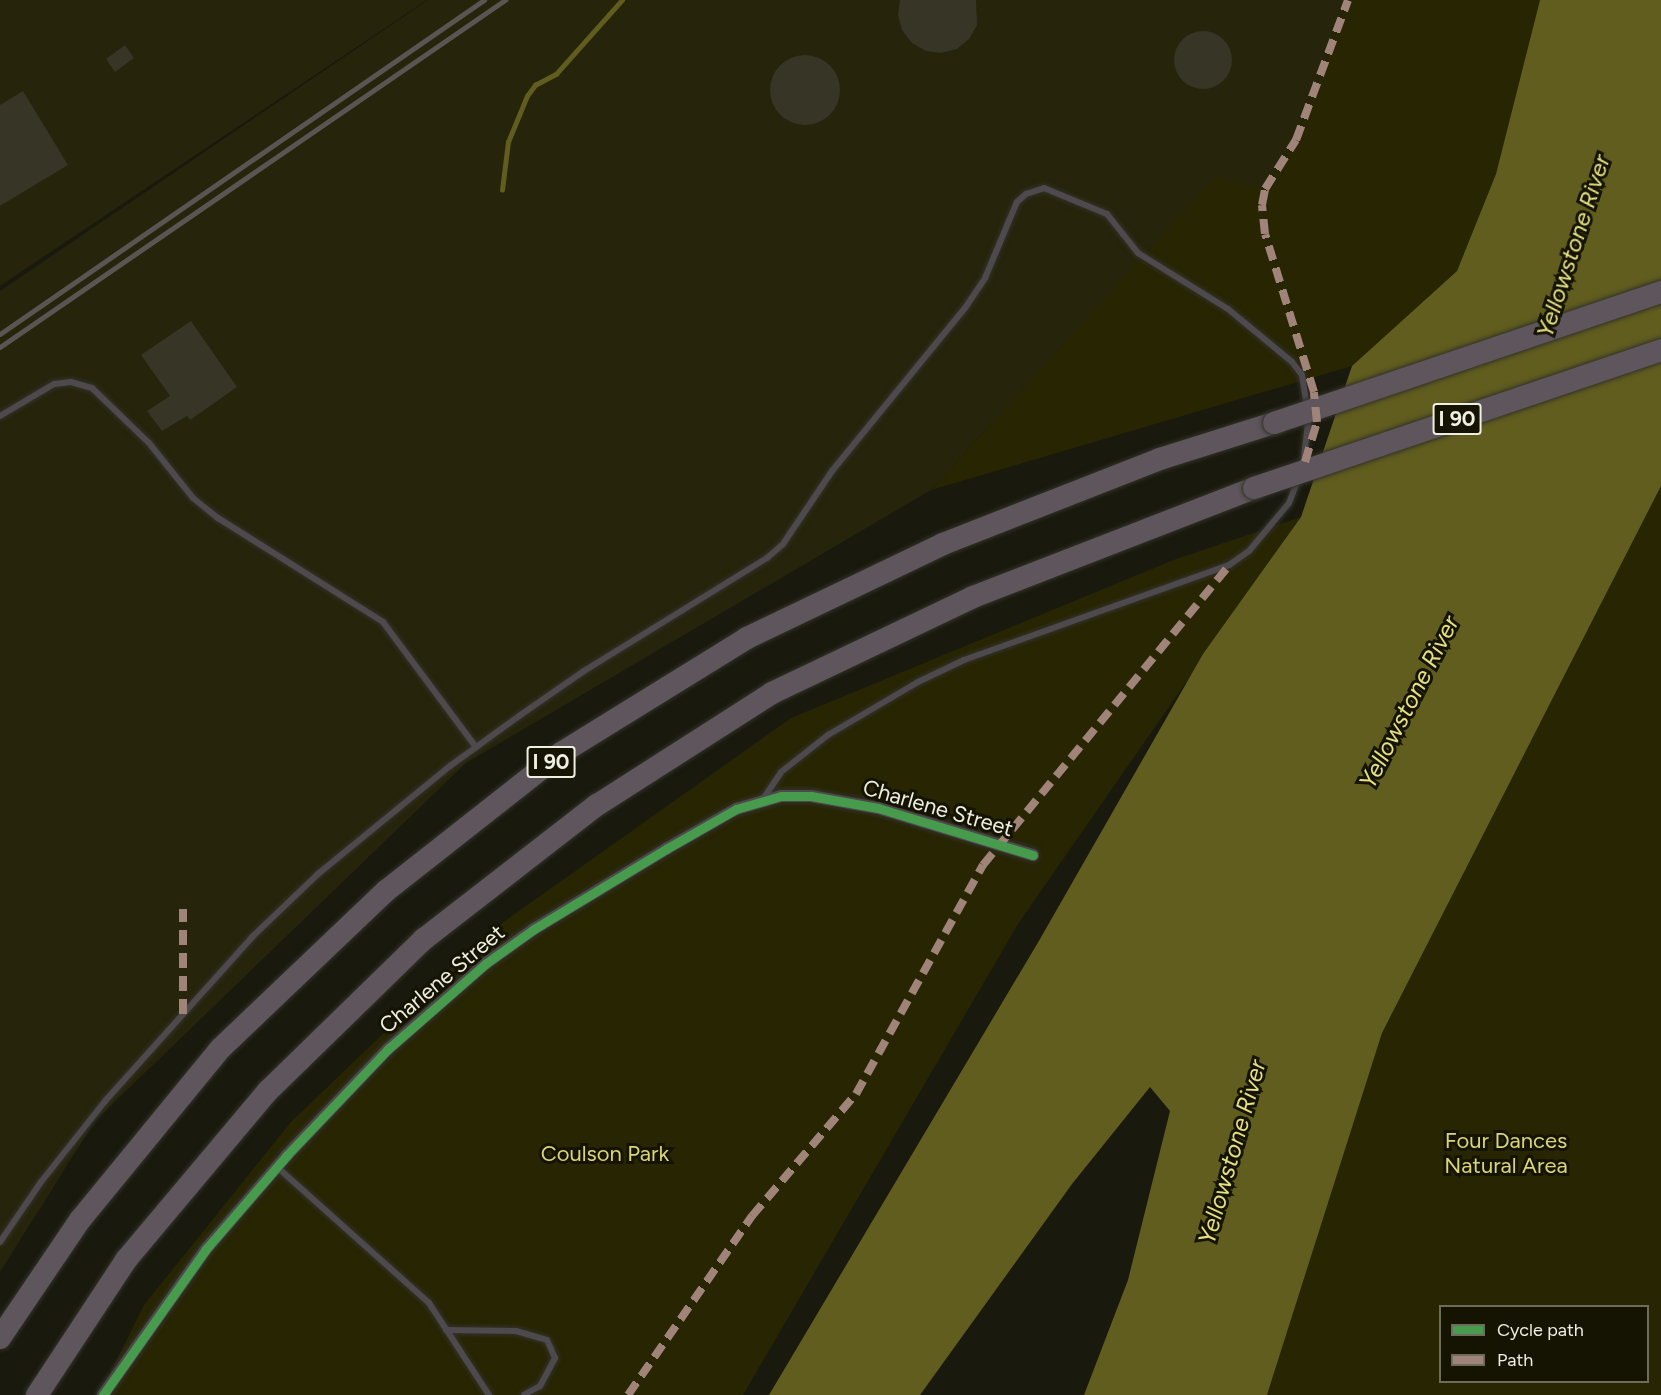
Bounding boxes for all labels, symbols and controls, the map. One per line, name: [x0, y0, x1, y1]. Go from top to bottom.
water label: Yellowstone River: [1530, 151, 1616, 341]
road number: I 90: [1432, 401, 1482, 437]
water label: Yellowstone River: [1353, 611, 1465, 793]
road number: I 90: [526, 744, 576, 780]
street label: Charlene Street: [860, 774, 1016, 842]
street label: Charlene Street: [374, 919, 510, 1039]
water label: Yellowstone River: [1192, 1057, 1272, 1247]
park label: Four Dances Natural Area: [1444, 1127, 1568, 1178]
park label: Coulson Park: [541, 1141, 669, 1167]
legend: [1439, 1305, 1649, 1383]
text: Cycle path: [1497, 1319, 1584, 1341]
text: Path: [1497, 1349, 1533, 1371]

